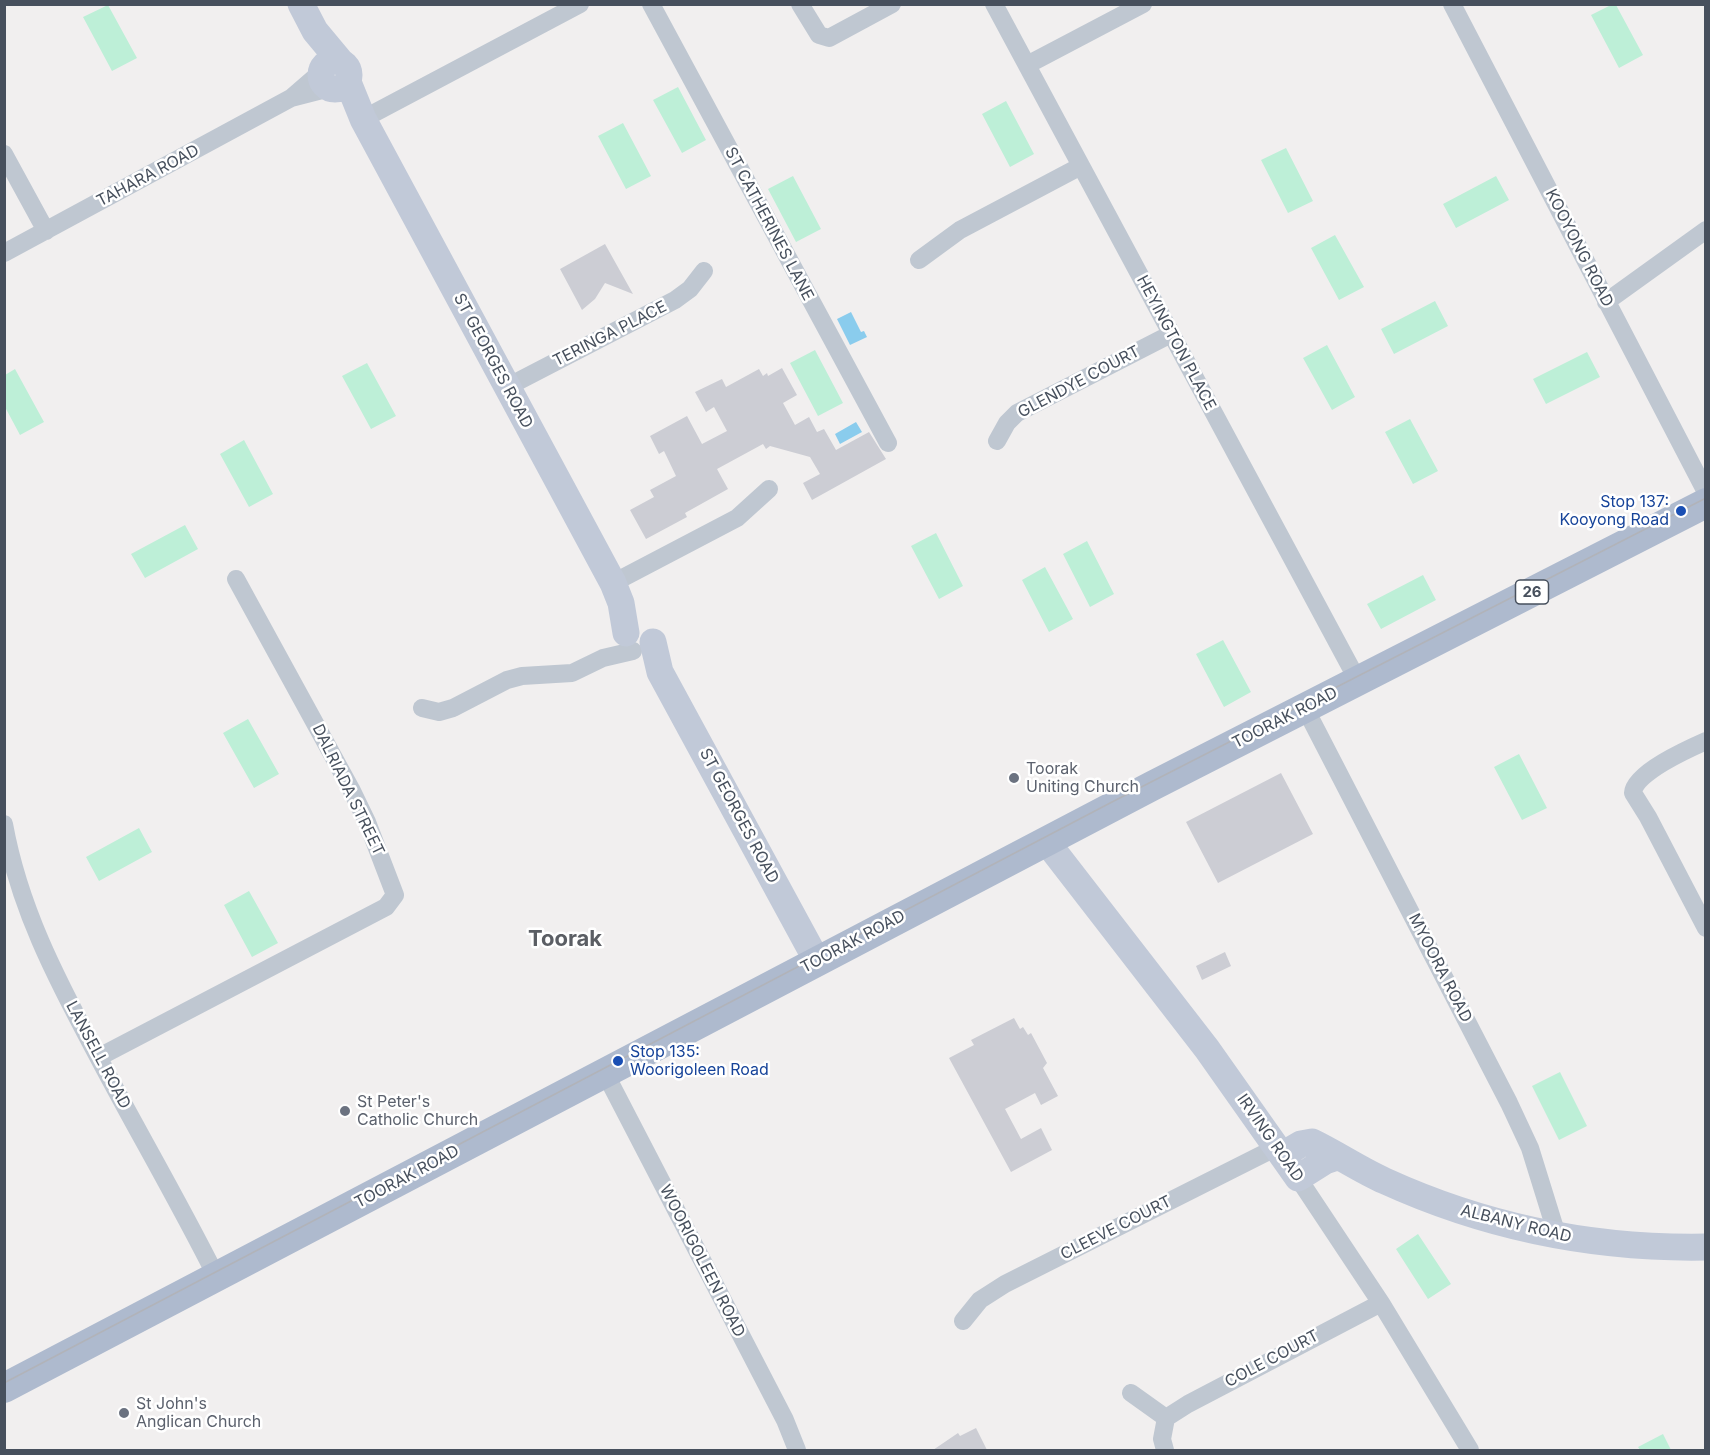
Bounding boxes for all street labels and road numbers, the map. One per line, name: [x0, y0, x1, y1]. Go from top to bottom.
street label: TAHARA ROAD: [93, 141, 203, 211]
street label: ST CATHERINES LANE: [720, 144, 818, 304]
street label: KOOYONG ROAD: [1541, 186, 1617, 310]
street label: HEYINGTON PLACE: [1132, 272, 1220, 414]
street label: ST GEORGES ROAD: [449, 290, 537, 432]
street label: TERINGA PLACE: [550, 297, 670, 371]
street label: GLENDYE COURT: [1015, 342, 1143, 422]
road number: 26: [1516, 580, 1549, 604]
street label: TOORAK ROAD: [1229, 683, 1341, 753]
street label: DALRIADA STREET: [308, 721, 388, 859]
street label: ST GEORGES ROAD: [695, 745, 783, 887]
street label: TOORAK ROAD: [798, 906, 908, 978]
street label: MYOORA ROAD: [1404, 910, 1476, 1026]
street label: LANSELL ROAD: [62, 998, 134, 1112]
street label: IRVING ROAD: [1233, 1090, 1307, 1186]
street label: TOORAK ROAD: [352, 1141, 462, 1213]
street label: WOORIGOLEEN ROAD: [655, 1182, 749, 1340]
street label: CLEEVE COURT: [1057, 1192, 1175, 1264]
street label: ALBANY ROAD: [1459, 1201, 1573, 1247]
street label: COLE COURT: [1222, 1326, 1322, 1392]

